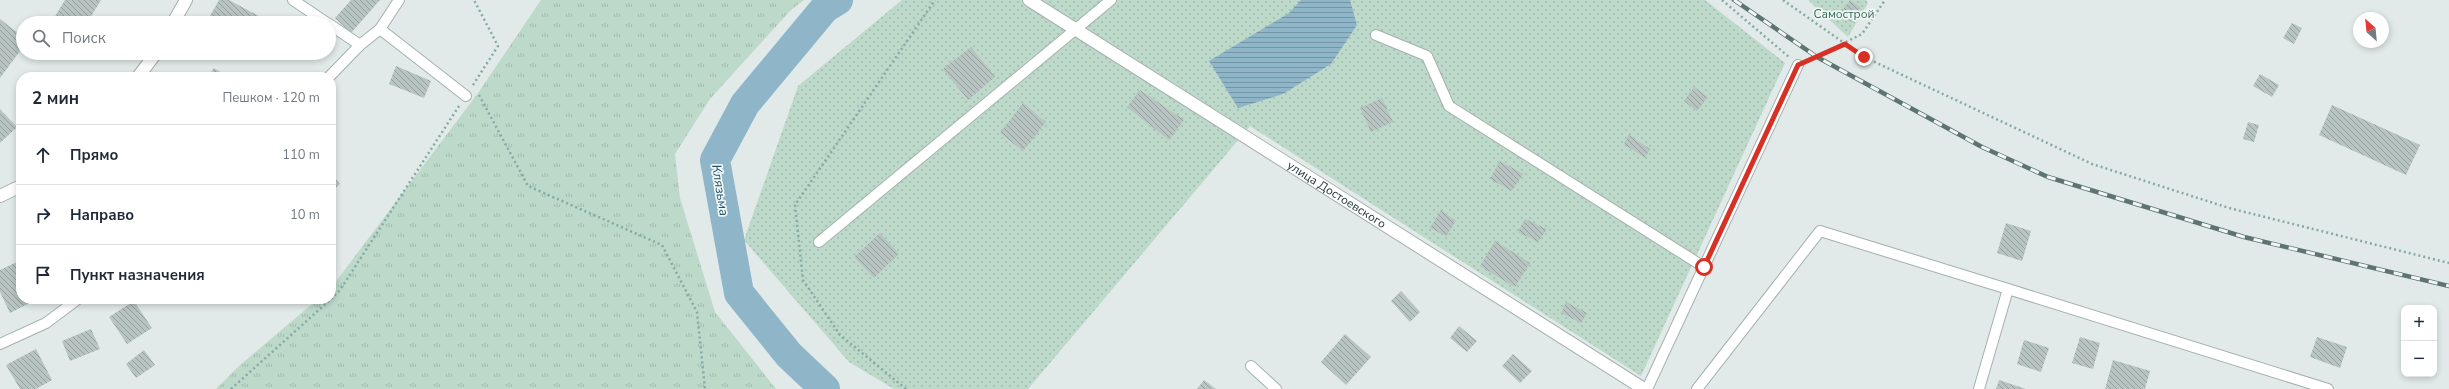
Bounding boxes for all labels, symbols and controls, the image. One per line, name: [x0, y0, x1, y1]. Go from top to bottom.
park label: Самострой: [1813, 6, 1875, 22]
north arrow: [2353, 12, 2389, 48]
search box: [16, 16, 336, 60]
icon: search: [30, 27, 52, 49]
text: Поиск: [62, 28, 106, 48]
route end: [1855, 48, 1873, 66]
text: 2 мин: [32, 87, 79, 110]
text: Пешком · 120 m: [222, 89, 320, 107]
icon: ahead: [32, 144, 54, 166]
text: Прямо: [70, 145, 118, 165]
text: 110 m: [282, 146, 320, 164]
street label: улица Достоевского: [1284, 157, 1389, 232]
water label: Клязьма: [707, 163, 733, 217]
icon: right: [32, 204, 54, 226]
text: Направо: [70, 205, 134, 225]
text: 10 m: [290, 206, 320, 224]
route start: [1695, 258, 1713, 276]
icon: arrive: [32, 264, 54, 286]
text: Пункт назначения: [70, 265, 205, 285]
map controls: [2401, 305, 2437, 377]
button: +: [2401, 305, 2437, 341]
button: −: [2401, 341, 2437, 377]

